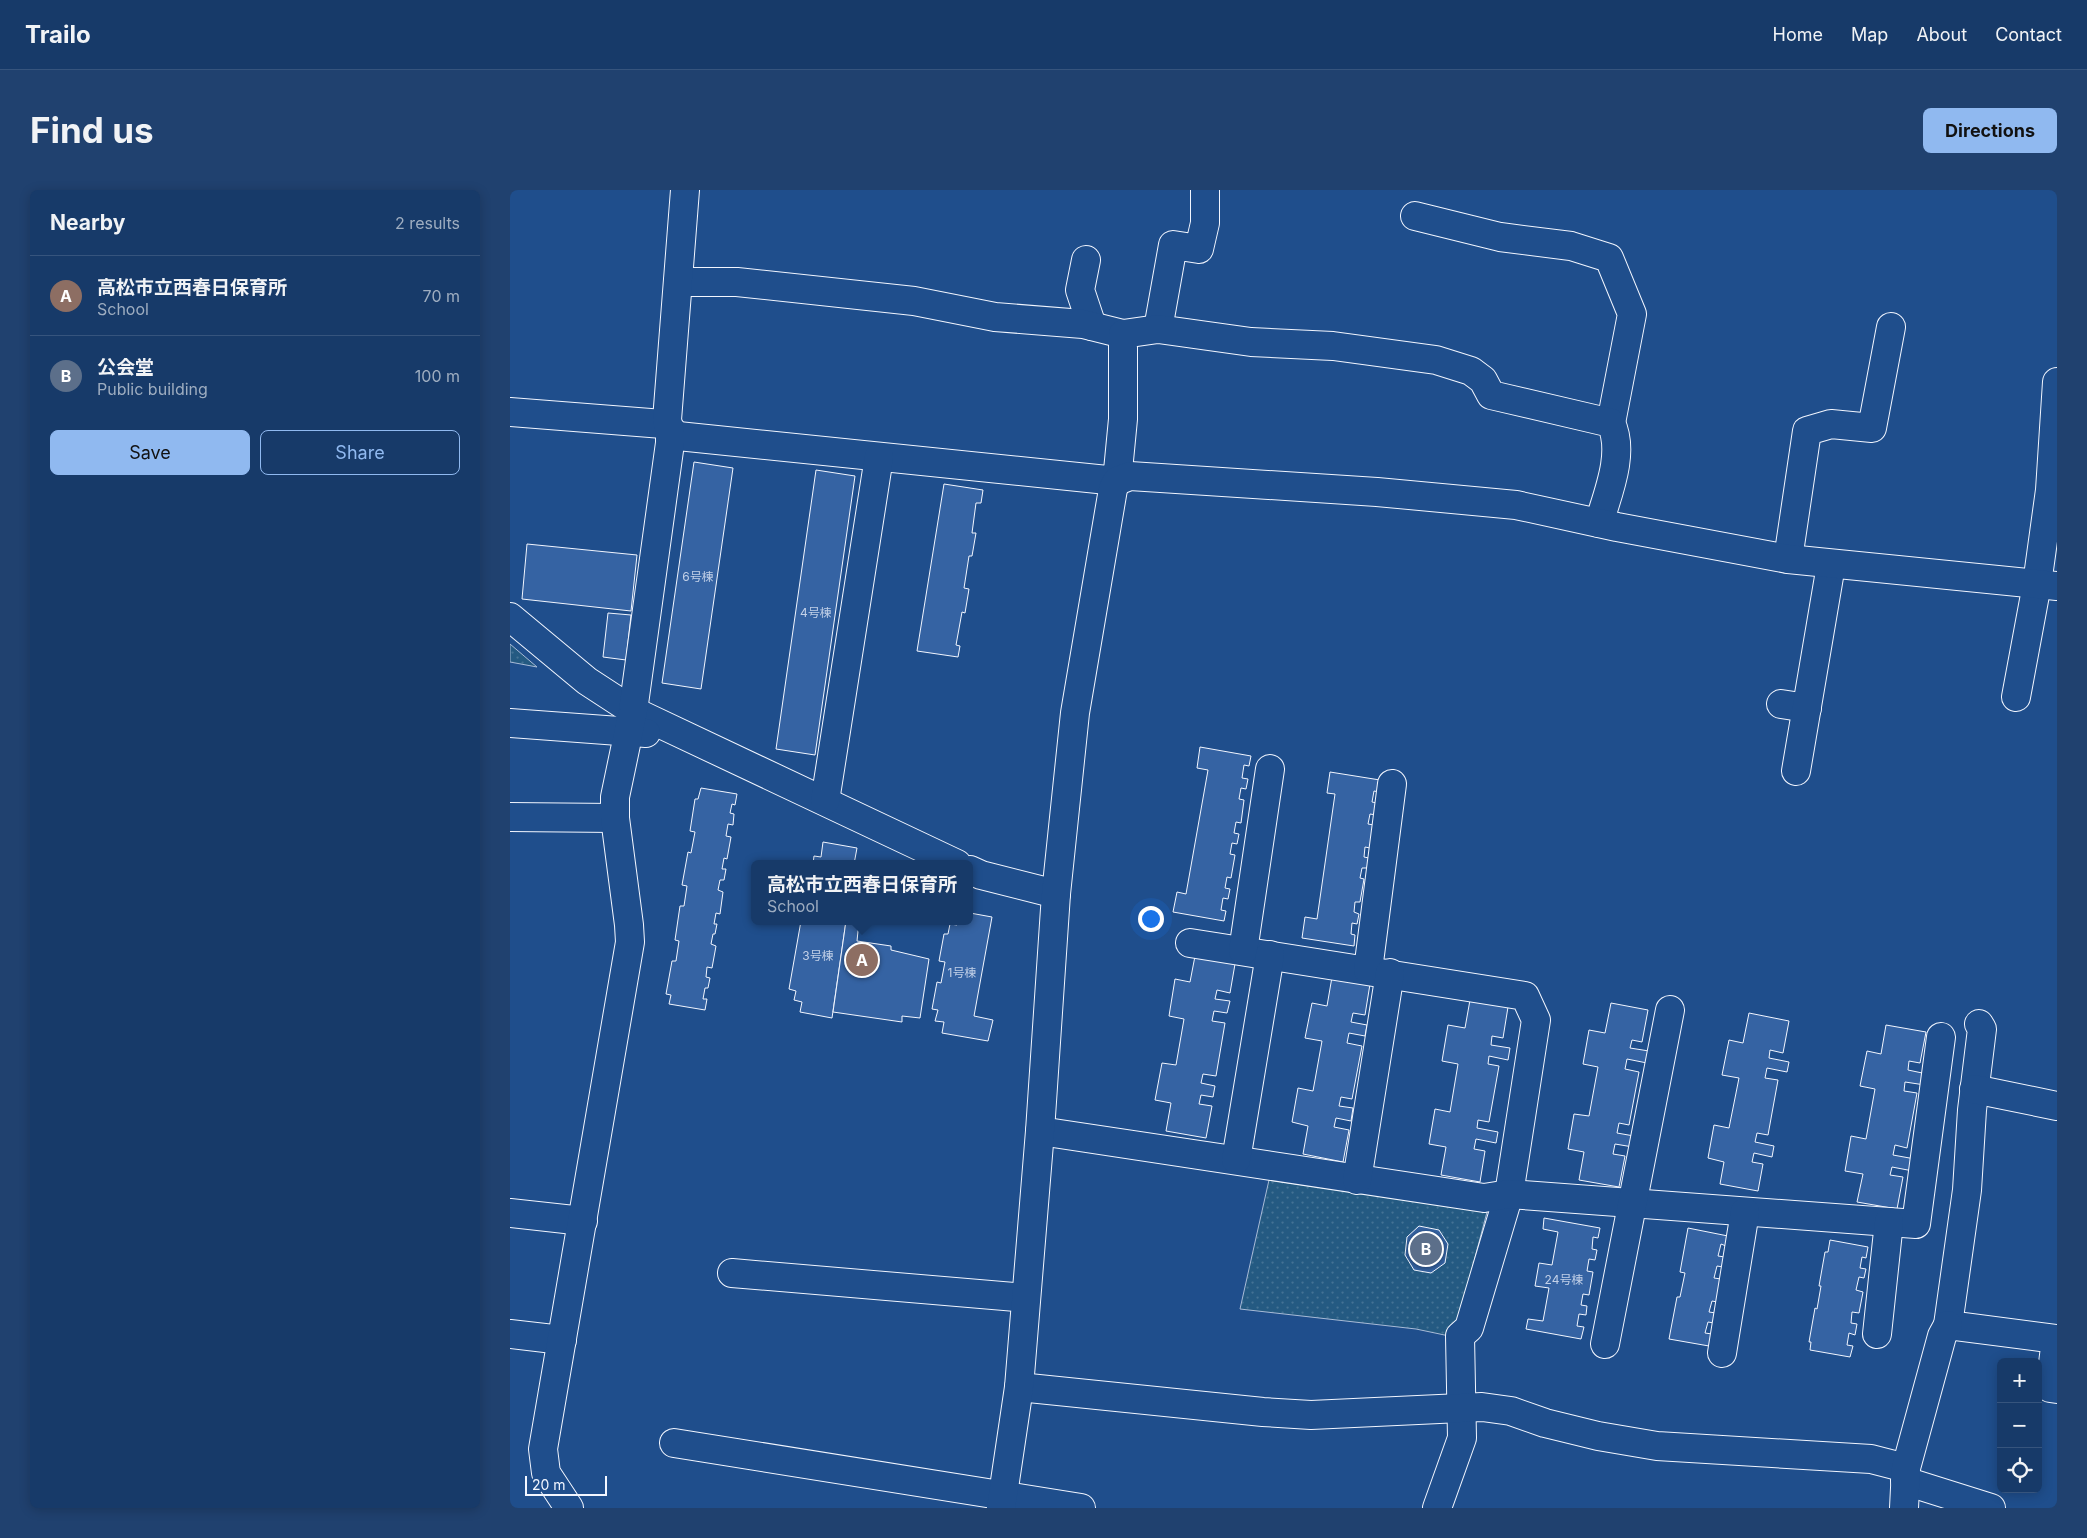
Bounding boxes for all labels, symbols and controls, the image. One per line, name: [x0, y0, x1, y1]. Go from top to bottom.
text: Trailo: [25, 20, 91, 49]
text: Home: [1773, 24, 1823, 45]
text: Map: [1851, 24, 1888, 45]
text: About: [1916, 24, 1967, 45]
text: Contact: [1995, 24, 2062, 45]
button: Directions: [1923, 108, 2057, 153]
text: Find us: [30, 109, 154, 151]
text: Nearby: [50, 210, 125, 235]
text: 2 results: [395, 213, 460, 233]
text: 高松市立西春日保育所: [97, 276, 287, 299]
text: A: [60, 286, 72, 306]
text: 70 m: [423, 286, 460, 306]
text: School: [97, 299, 149, 319]
text: 公会堂: [97, 356, 154, 379]
text: B: [61, 366, 71, 386]
text: 100 m: [415, 366, 460, 386]
text: Public building: [97, 379, 208, 399]
button: Save: [50, 430, 250, 475]
button: Share: [260, 430, 460, 475]
house number: 6号棟: [682, 569, 714, 584]
house number: 4号棟: [800, 605, 832, 620]
popup: [751, 860, 973, 925]
text: 高松市立西春日保育所: [767, 873, 957, 896]
text: School: [767, 896, 819, 916]
your location: [1138, 906, 1164, 932]
pin: A: [846, 941, 878, 979]
house number: 3号棟: [802, 948, 834, 963]
house number: 1号棟: [948, 965, 976, 980]
pin: B: [1410, 1230, 1442, 1268]
house number: 24号棟: [1545, 1272, 1583, 1287]
map controls: [1997, 1358, 2042, 1493]
button: +: [1997, 1358, 2042, 1403]
button: −: [1997, 1403, 2042, 1448]
button: locate: [1997, 1448, 2042, 1493]
scale bar: [525, 1473, 608, 1496]
text: 20 m: [532, 1476, 566, 1493]

